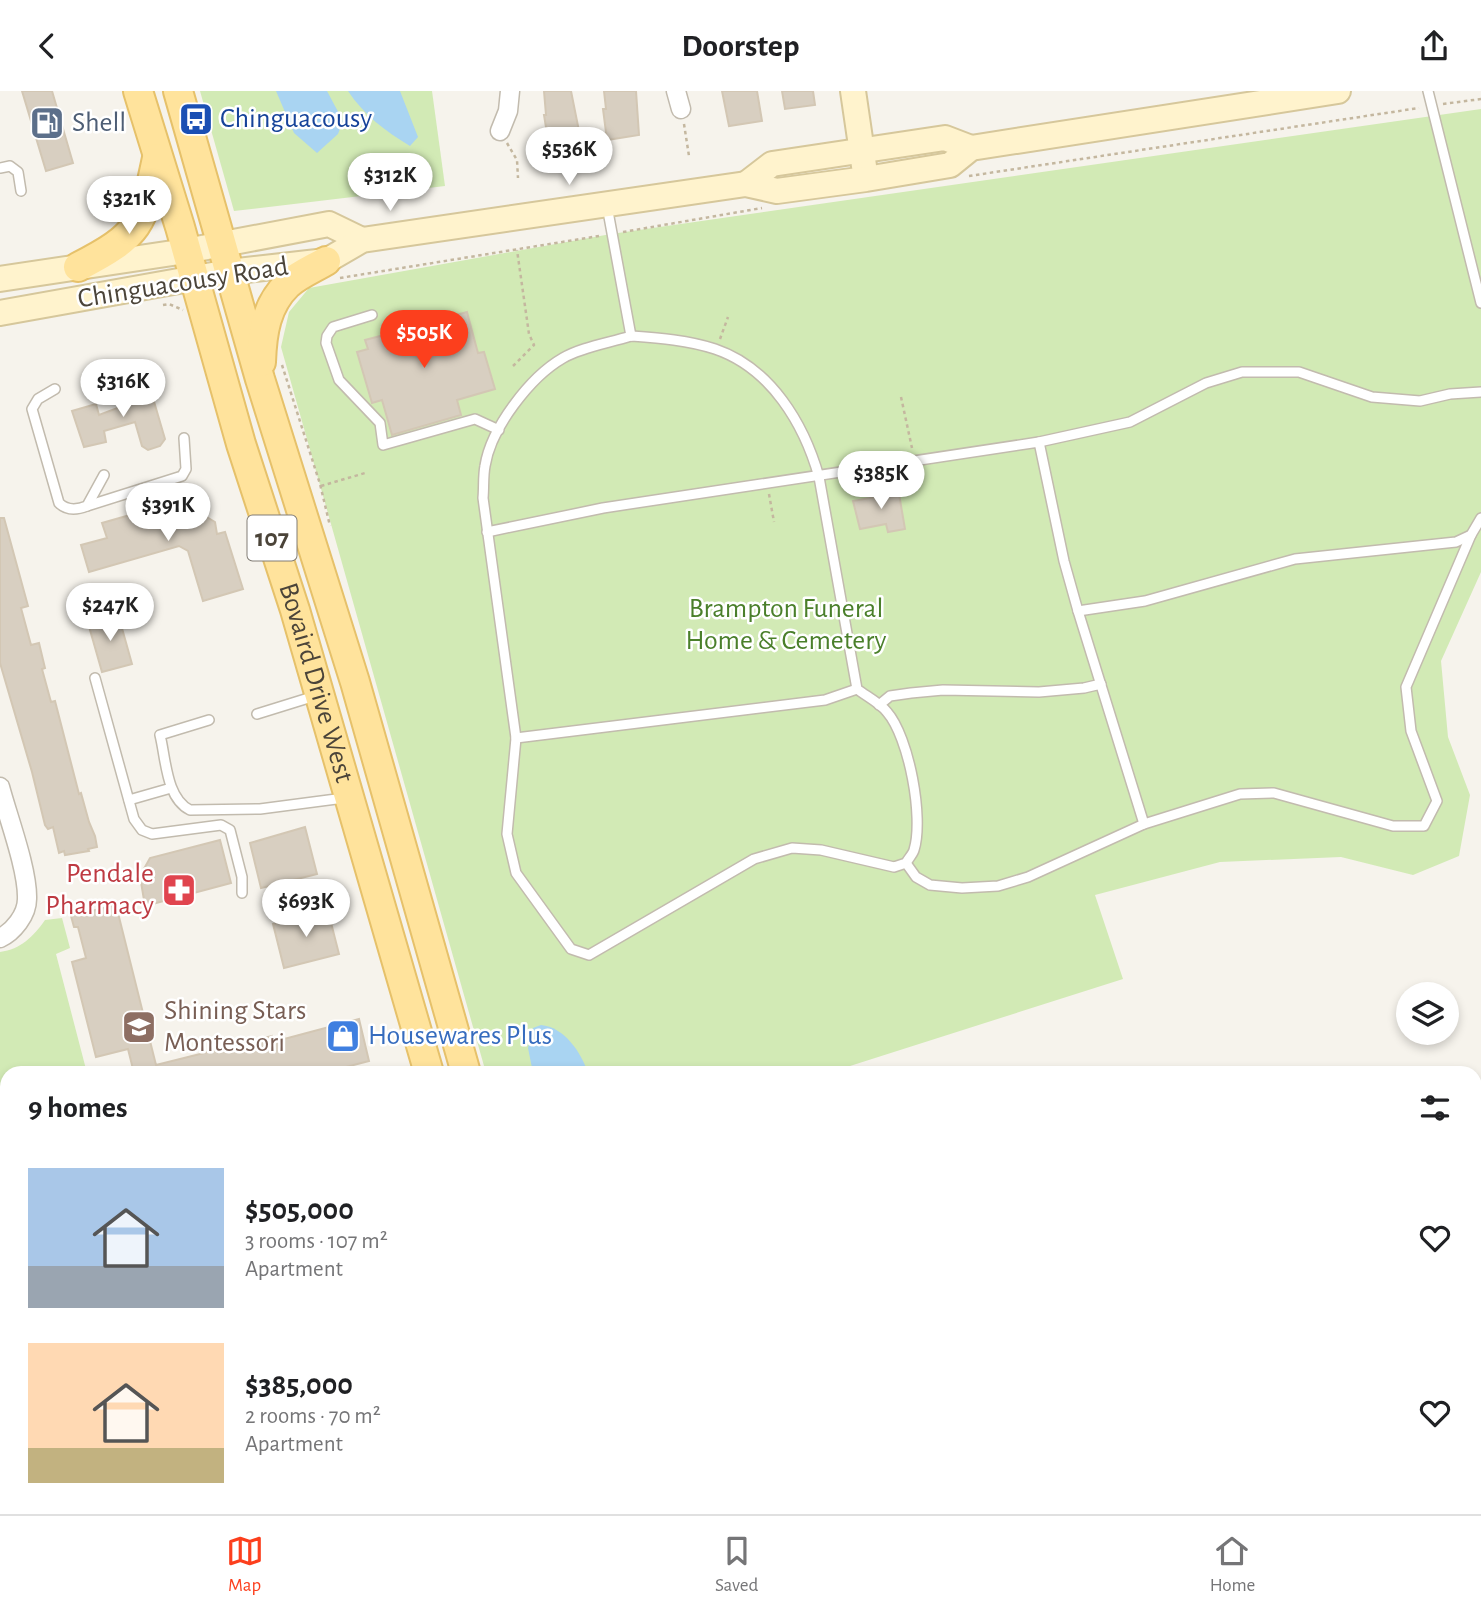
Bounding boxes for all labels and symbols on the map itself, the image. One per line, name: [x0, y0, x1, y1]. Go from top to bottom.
bus stop icon: Chinguacousy: [177, 100, 215, 138]
fuel station icon: Shell: [28, 104, 66, 142]
place label: Chinguacousy: [220, 105, 372, 133]
place label: Shell: [72, 109, 126, 137]
pin: $536K: [520, 127, 618, 187]
pin: $312K: [341, 153, 439, 213]
pin: $321K: [80, 177, 178, 236]
street label: Chinguacousy Road: [76, 253, 290, 313]
pin: $505K: [375, 310, 473, 370]
pin: $316K: [74, 359, 172, 419]
pin: $385K: [832, 451, 930, 511]
pin: $391K: [119, 483, 217, 543]
road number: 107: [247, 515, 296, 561]
street label: Bovaird Drive West: [273, 580, 358, 786]
pin: $247K: [61, 583, 159, 643]
park label: Brampton Funeral Home & Cemetery: [685, 595, 887, 655]
place label: Pendale Pharmacy: [45, 860, 154, 920]
pharmacy icon: Pendale Pharmacy: [160, 871, 198, 909]
pin: $693K: [257, 879, 355, 939]
place label: Shining Stars Montessori: [164, 997, 306, 1057]
school or university icon: Shining Stars Montessori: [120, 1008, 158, 1046]
shop icon: Housewares Plus: [324, 1017, 362, 1055]
place label: Housewares Plus: [368, 1022, 552, 1050]

